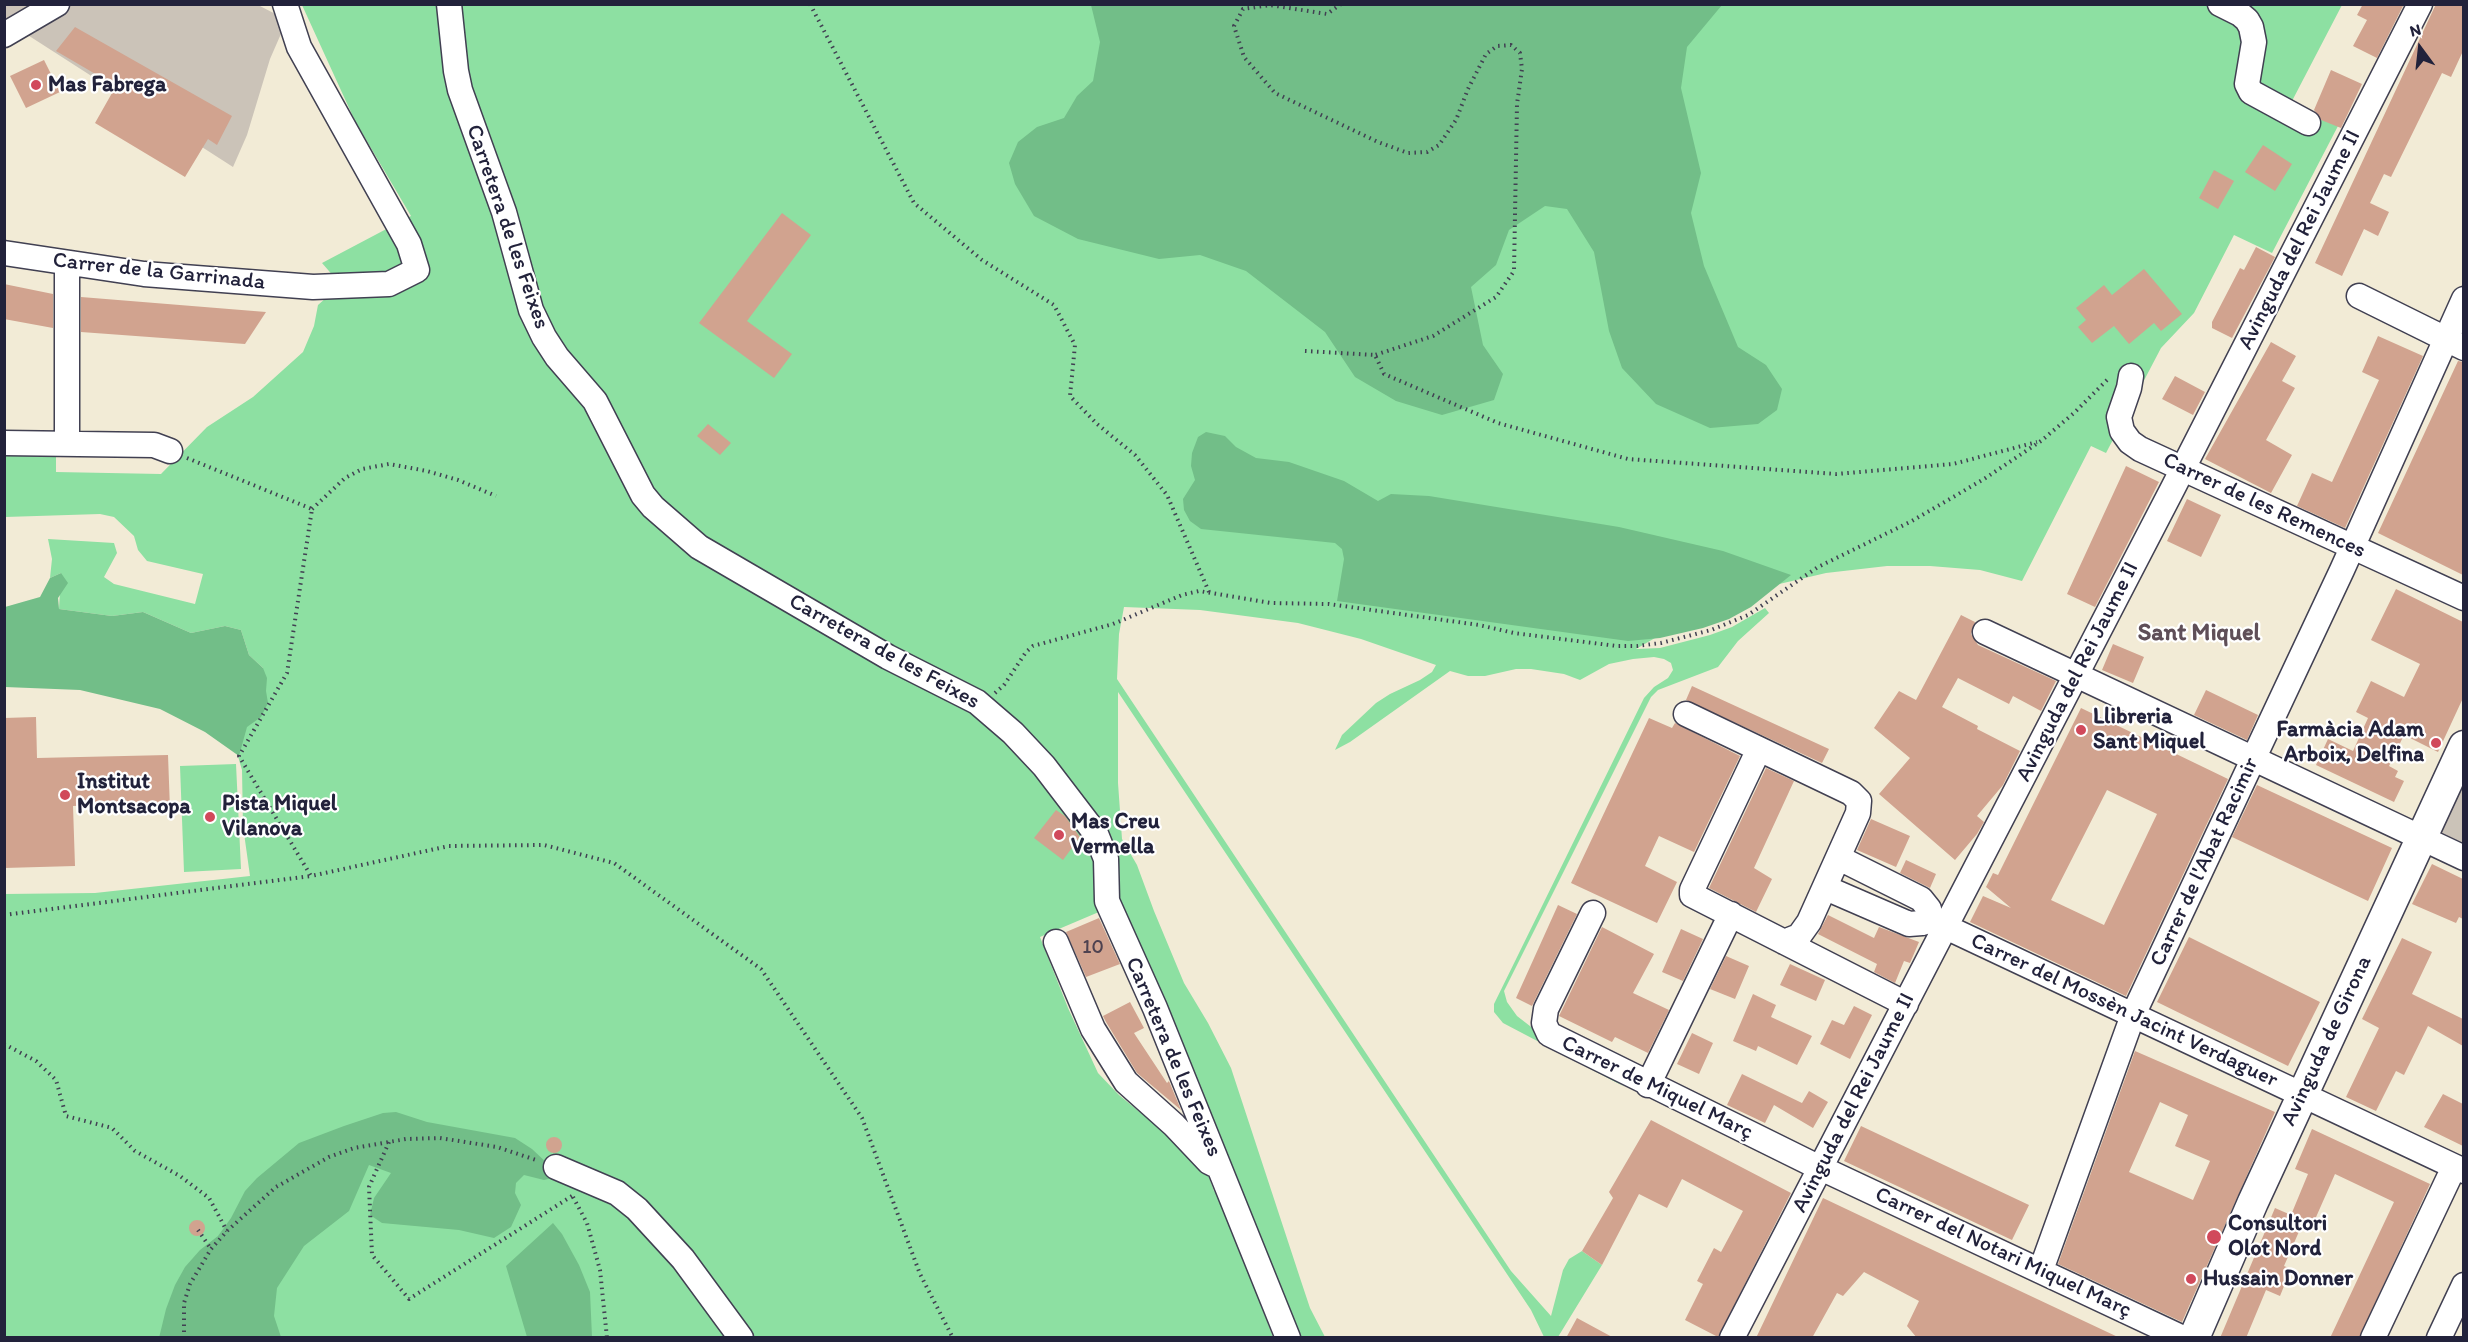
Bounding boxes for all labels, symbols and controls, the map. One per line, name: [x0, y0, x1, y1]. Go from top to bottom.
north arrow: [2390, 18, 2450, 78]
text: N: [2408, 20, 2423, 41]
place label: Mas Fabrega: [48, 72, 166, 98]
marker: Mas Fabrega: [29, 78, 43, 92]
street label: Carretera de les Feixes: [460, 122, 554, 332]
street label: Avinguda del Rei Jaume II: [2233, 126, 2367, 354]
street label: Carrer de la Garrinada: [51, 248, 267, 296]
street label: Carrer de les Remences: [2158, 447, 2370, 565]
street label: Avinguda del Rei Jaume II: [2011, 558, 2145, 786]
street label: Carretera de les Feixes: [784, 589, 984, 715]
district label: Sant Miquel: [2138, 620, 2260, 648]
place label: Llibreria Sant Miquel: [2093, 704, 2205, 756]
place label: Farmàcia Adam Arboix, Delfina: [2276, 717, 2424, 768]
marker: Llibreria Sant Miquel: [2074, 723, 2088, 737]
marker: Farmàcia Adam Arboix, Delfina: [2429, 736, 2443, 750]
street label: Carrer de l'Abat Racimir: [2145, 753, 2265, 971]
place label: Institut Montsacopa: [77, 769, 191, 820]
marker: Institut Montsacopa: [58, 788, 72, 802]
place label: Pista Miquel Vilanova: [222, 791, 337, 842]
place label: Mas Creu Vermella: [1071, 809, 1160, 860]
marker: Pista Miquel Vilanova: [203, 810, 217, 824]
marker: Mas Creu Vermella: [1052, 828, 1066, 842]
street label: Carrer del Mossèn Jacint Verdaguer: [1966, 928, 2282, 1094]
house number: 10: [1082, 936, 1104, 960]
street label: Avinguda de Girona: [2276, 952, 2378, 1130]
street label: Carretera de les Feixes: [1119, 953, 1227, 1161]
street label: Avinguda del Rei Jaume II: [1787, 989, 1921, 1217]
street label: Carrer de Miquel Març: [1557, 1030, 1757, 1146]
street label: Carrer del Notari Miquel Març: [1870, 1182, 2136, 1324]
place label: Consultori Olot Nord: [2228, 1211, 2327, 1262]
marker: Consultori Olot Nord: [2205, 1228, 2223, 1246]
place label: Hussain Donner: [2203, 1266, 2353, 1292]
marker: Hussain Donner: [2184, 1272, 2198, 1286]

